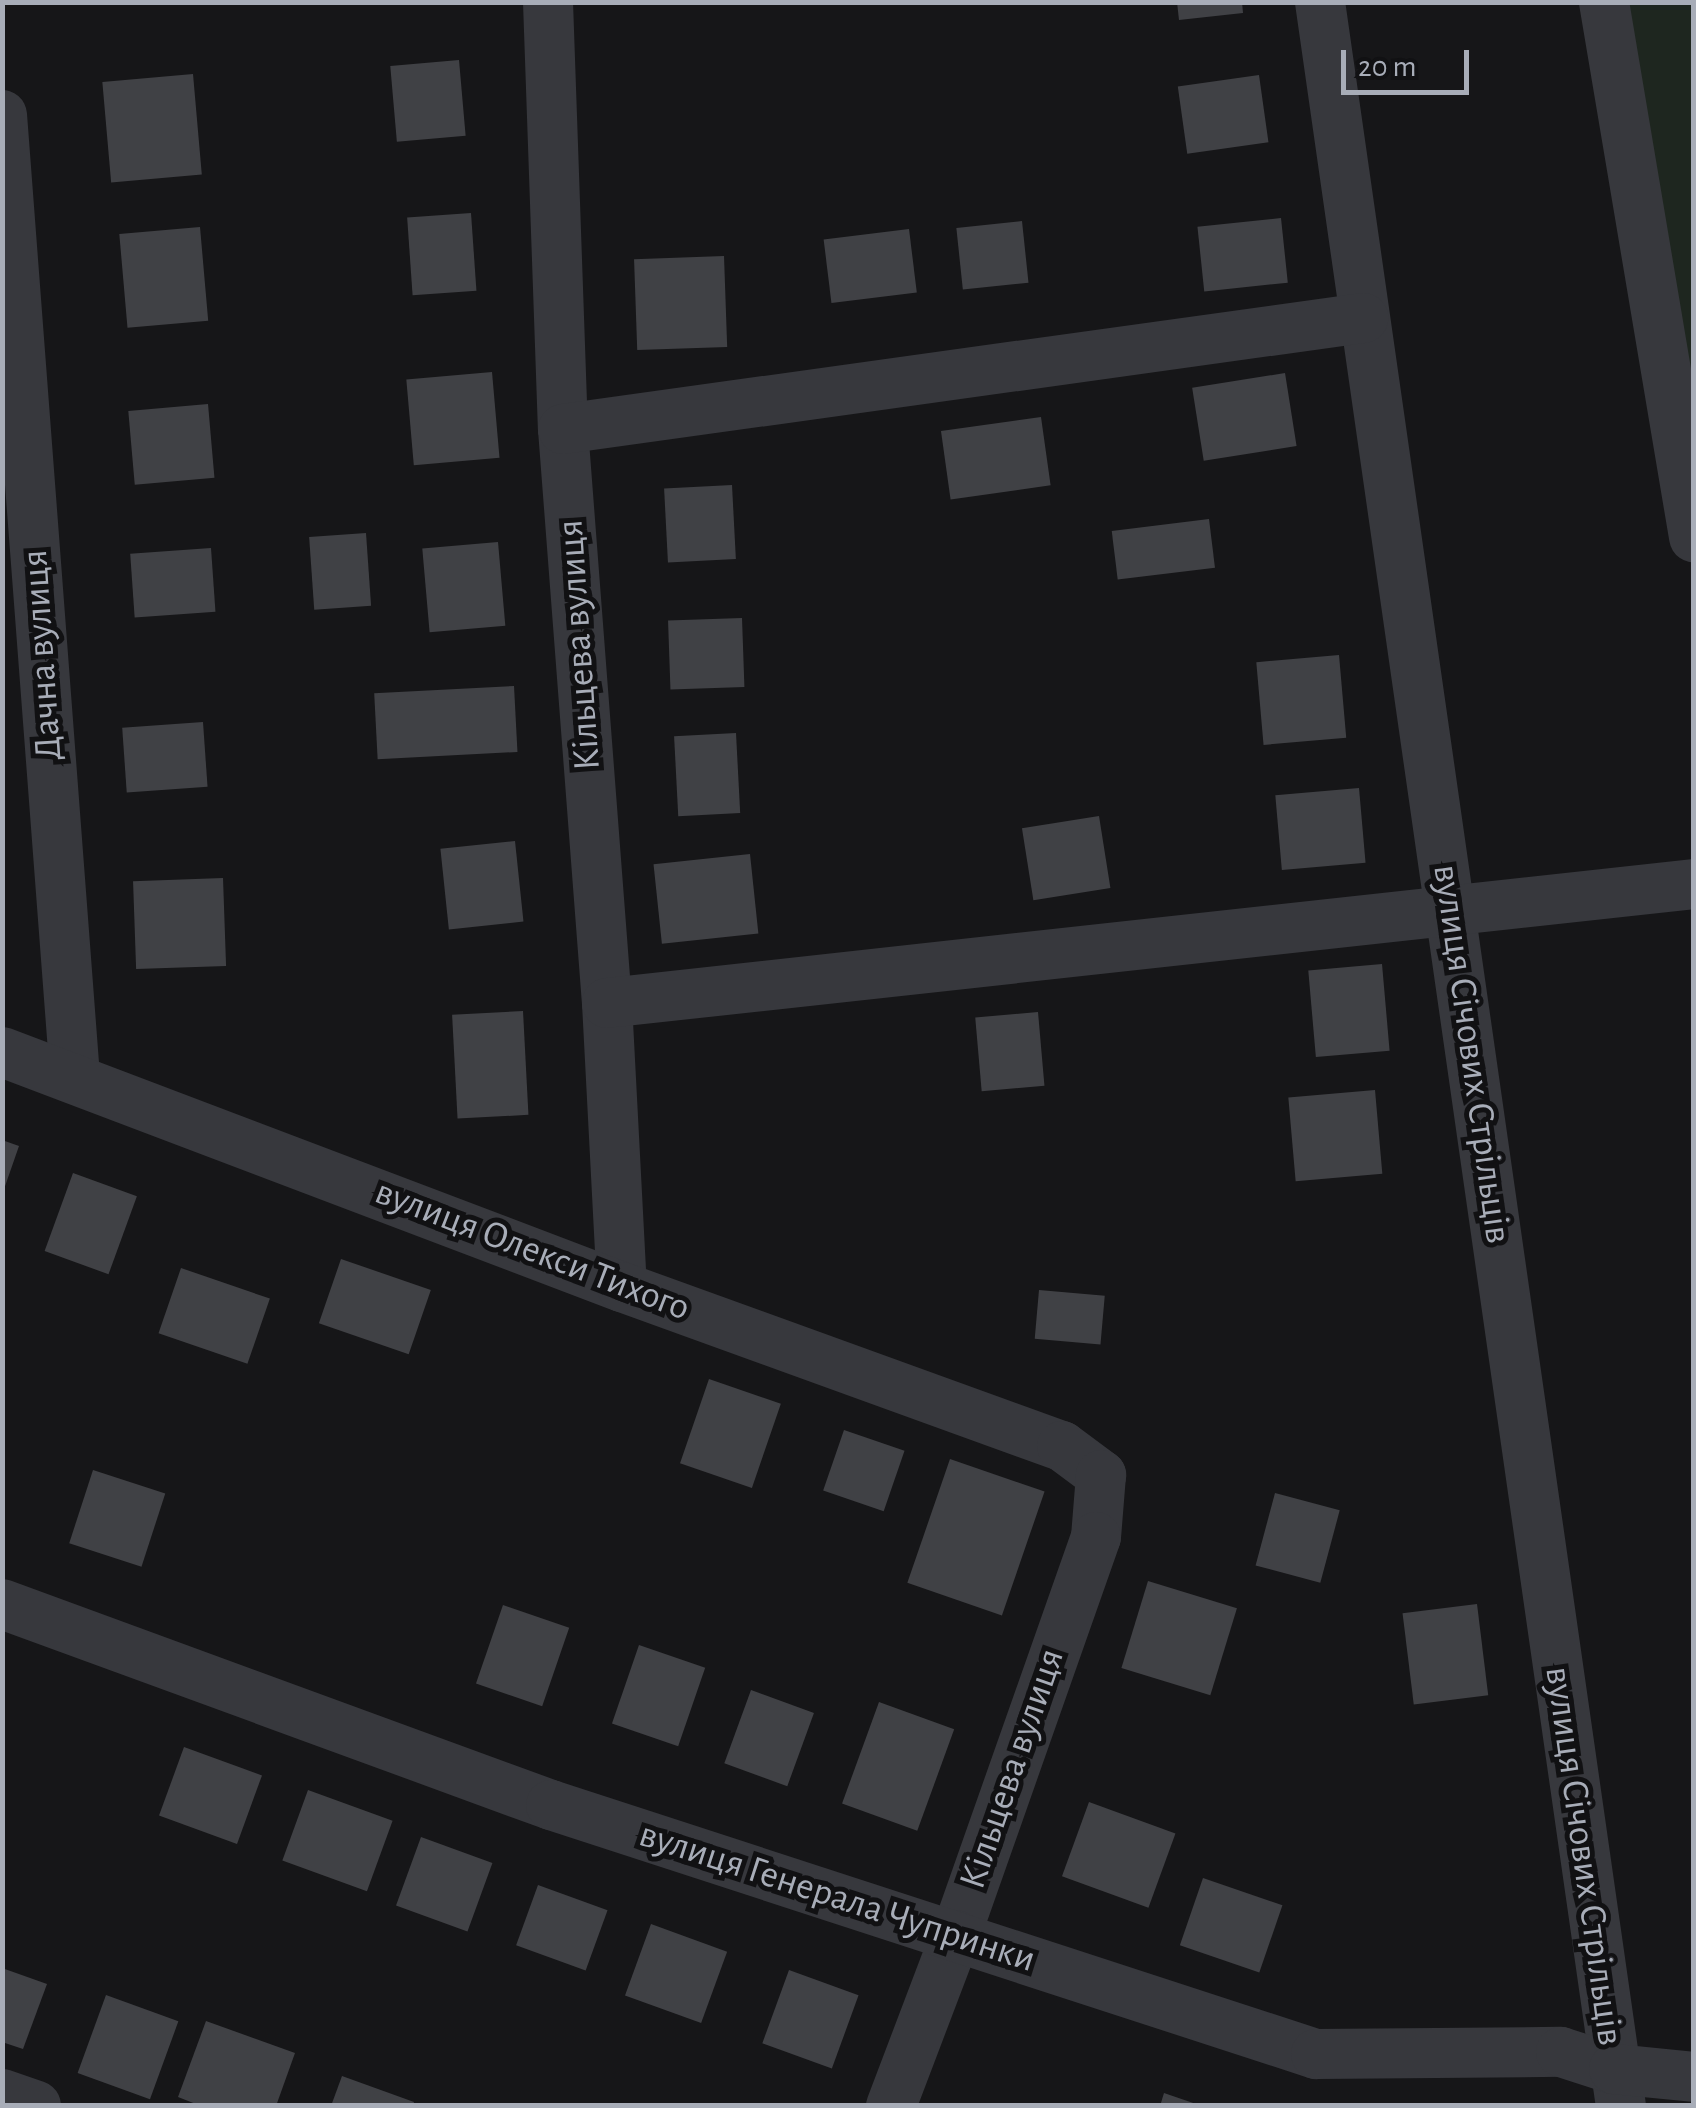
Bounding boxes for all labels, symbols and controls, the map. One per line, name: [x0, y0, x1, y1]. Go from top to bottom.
scale bar: [1346, 30, 1474, 92]
text: 20 m: [1358, 52, 1416, 82]
street label: Кільцева вулиця: [548, 518, 612, 772]
street label: Дачна вулиця: [13, 548, 73, 762]
street label: вулиця Січових Стрільців: [1422, 862, 1520, 1246]
street label: вулиця Олекси Тихого: [368, 1170, 696, 1332]
street label: Кільцева вулиця: [951, 1643, 1075, 1895]
street label: вулиця Січових Стрільців: [1534, 1664, 1632, 2048]
street label: вулиця Генерала Чупринки: [633, 1812, 1041, 1984]

